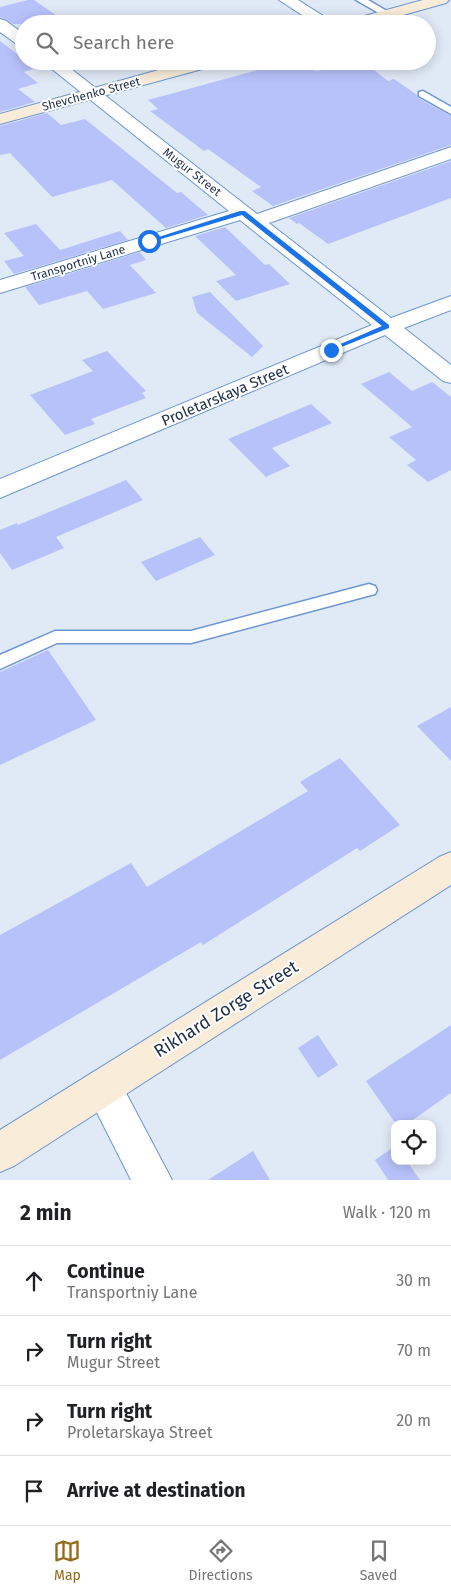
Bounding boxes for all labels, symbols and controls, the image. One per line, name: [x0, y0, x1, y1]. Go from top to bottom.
search box: [15, 15, 436, 70]
icon: search: [33, 29, 61, 57]
text: Search here: [73, 31, 174, 54]
street label: Shevchenko Street: [40, 74, 142, 114]
street label: Mugur Street: [160, 145, 224, 199]
route start: [138, 230, 161, 253]
street label: Transportniy Lane: [29, 242, 127, 284]
route end: [320, 339, 343, 362]
street label: Proletarskaya Street: [159, 360, 292, 430]
street label: Rikhard Zorge Street: [150, 955, 303, 1062]
map controls: [391, 1120, 436, 1165]
button: locate: [391, 1120, 436, 1165]
text: 2 min: [20, 1200, 72, 1226]
text: Walk · 120 m: [343, 1203, 431, 1222]
text: Continue: [67, 1260, 145, 1283]
icon: ahead: [20, 1267, 48, 1295]
text: 30 m: [396, 1271, 431, 1290]
text: Transportniy Lane: [67, 1283, 197, 1302]
text: Turn right: [67, 1330, 152, 1353]
icon: right: [20, 1337, 48, 1365]
text: 70 m: [397, 1341, 431, 1360]
text: Mugur Street: [67, 1353, 160, 1372]
text: Turn right: [67, 1400, 152, 1423]
icon: right: [20, 1407, 48, 1435]
text: 20 m: [396, 1411, 431, 1430]
text: Proletarskaya Street: [67, 1423, 213, 1442]
icon: arrive: [20, 1477, 48, 1505]
text: Arrive at destination: [67, 1479, 246, 1502]
tab: Map: [53, 1537, 81, 1584]
tab: Directions: [188, 1537, 253, 1584]
tab: Saved: [360, 1537, 398, 1584]

